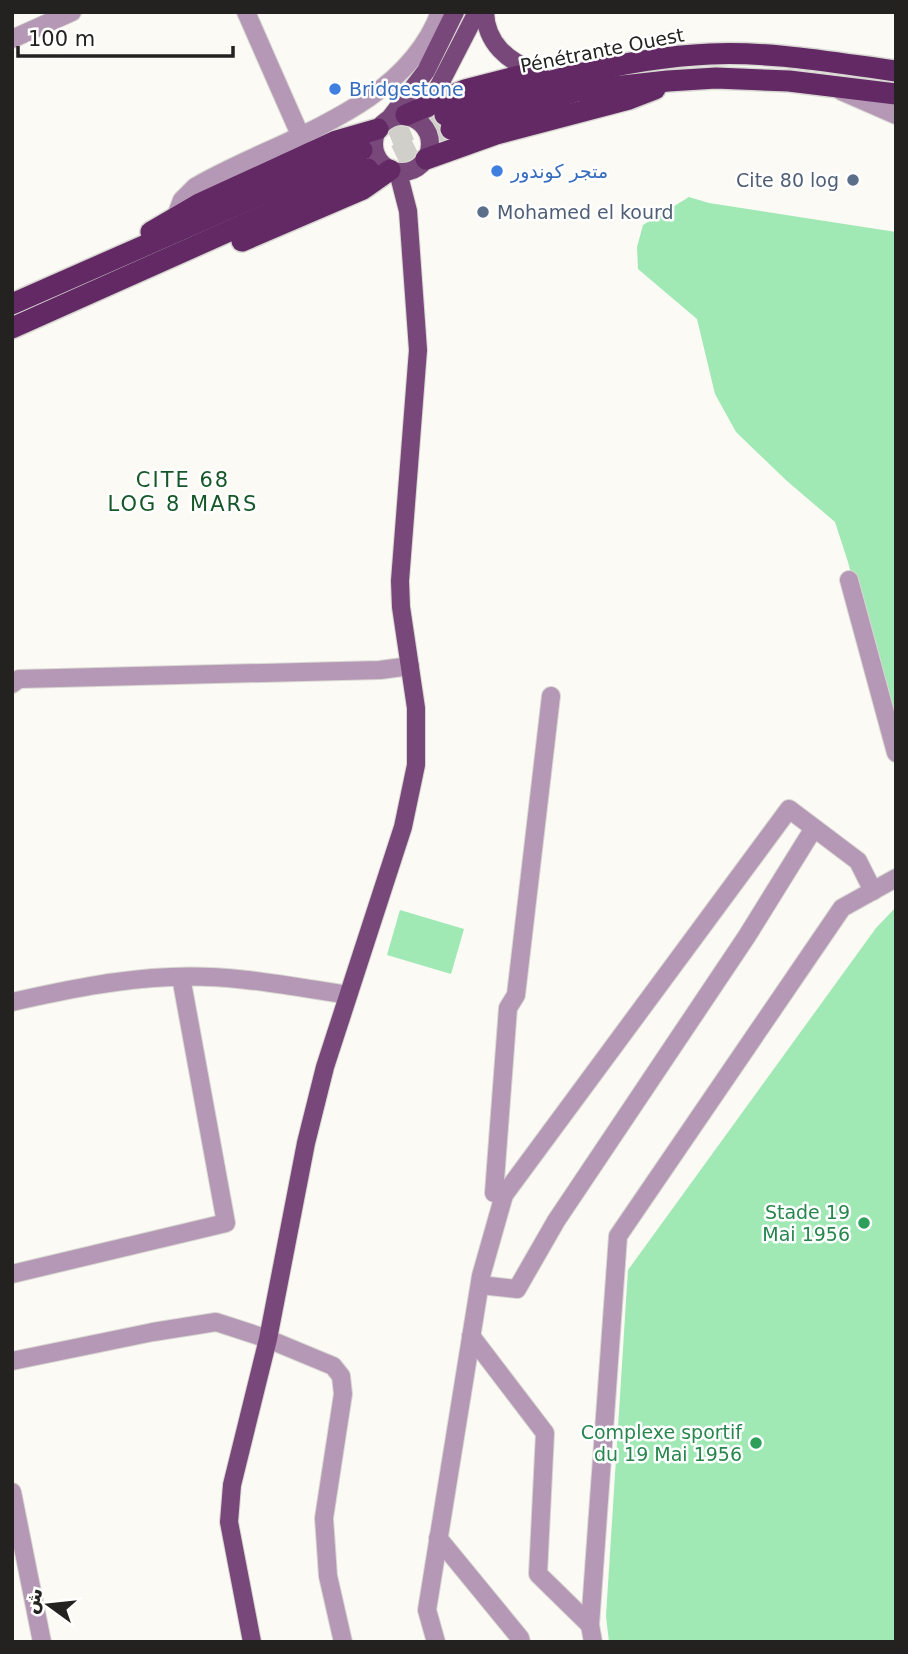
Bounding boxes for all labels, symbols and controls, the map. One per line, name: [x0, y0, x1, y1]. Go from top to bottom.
scale bar: [18, 14, 233, 58]
street label: Pénétrante Ouest: [518, 23, 686, 77]
text: 100 m: [28, 27, 95, 51]
place label: Bridgestone: [349, 78, 464, 100]
marker: Bridgestone: [327, 81, 343, 97]
place label: متجر كوندور: [510, 160, 608, 183]
marker: متجر كوندور: [489, 163, 505, 179]
place label: Cite 80 log: [736, 169, 839, 191]
marker: Cite 80 log: [845, 172, 861, 188]
place label: Mohamed el kourd: [497, 201, 674, 223]
marker: Mohamed el kourd: [475, 204, 491, 220]
district label: CITE 68 LOG 8 MARS: [108, 468, 258, 516]
place label: Stade 19 Mai 1956: [762, 1201, 850, 1245]
marker: Stade 19 Mai 1956: [856, 1215, 872, 1231]
place label: Complexe sportif du 19 Mai 1956: [581, 1421, 743, 1465]
marker: Complexe sportif du 19 Mai 1956: [748, 1435, 764, 1451]
north arrow: [14, 1570, 84, 1640]
text: ش: [19, 1585, 48, 1616]

